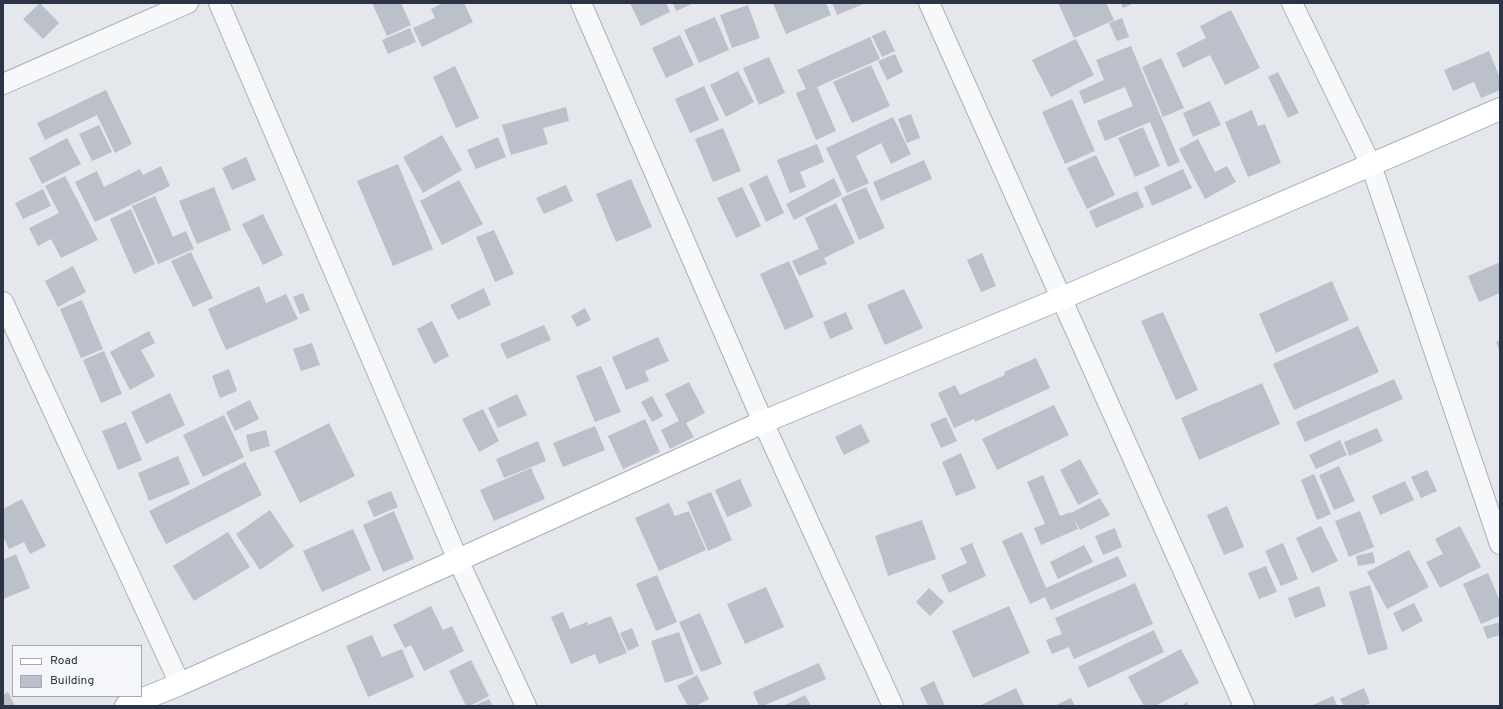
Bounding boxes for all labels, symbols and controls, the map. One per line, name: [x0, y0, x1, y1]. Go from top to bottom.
legend: [12, 645, 142, 697]
text: Road: [50, 653, 78, 669]
text: Building: [50, 673, 94, 689]

